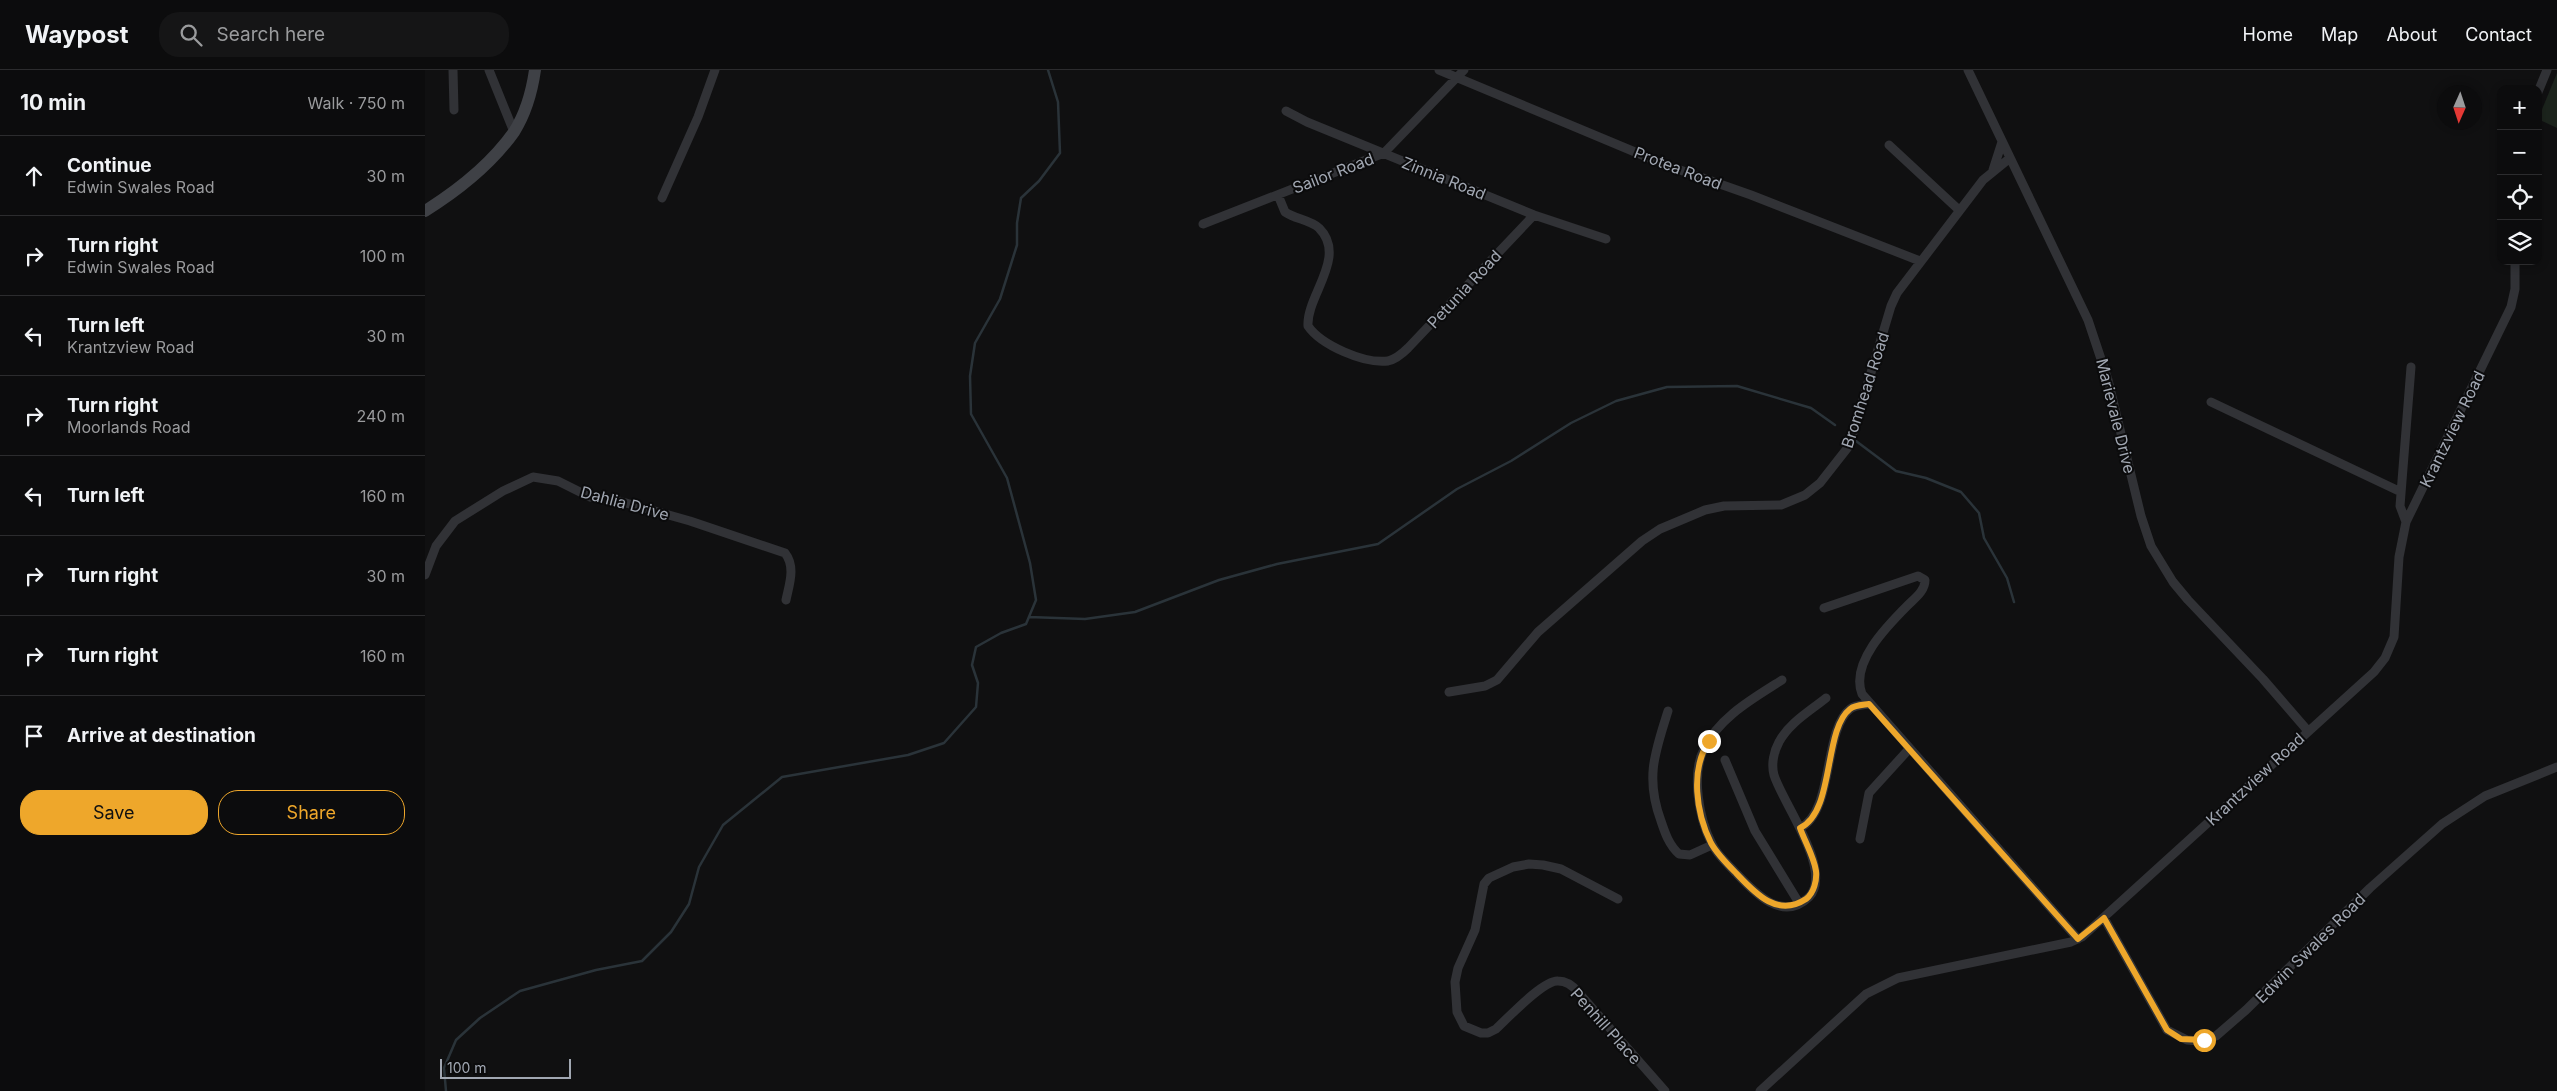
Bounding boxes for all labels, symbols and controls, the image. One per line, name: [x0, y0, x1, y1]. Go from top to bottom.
search box: [159, 12, 509, 57]
text: Waypost: [25, 20, 129, 49]
icon: search: [177, 21, 205, 49]
text: Search here: [217, 23, 325, 46]
text: Home: [2243, 24, 2293, 45]
text: Map: [2321, 24, 2358, 45]
text: About: [2386, 24, 2437, 45]
text: Contact: [2465, 24, 2532, 45]
north arrow: [2437, 85, 2482, 130]
map controls: [2497, 85, 2542, 265]
button: +: [2497, 85, 2542, 130]
text: 10 min: [20, 90, 86, 115]
text: Walk · 750 m: [308, 93, 405, 113]
button: −: [2497, 130, 2542, 175]
street label: Protea Road: [1631, 142, 1725, 194]
street label: Sailor Road: [1289, 148, 1377, 198]
street label: Zinnia Road: [1399, 152, 1489, 204]
text: Continue: [67, 154, 152, 177]
icon: ahead: [20, 162, 48, 190]
text: 30 m: [367, 166, 405, 186]
button: locate: [2497, 175, 2542, 220]
text: Edwin Swales Road: [67, 177, 214, 197]
button: layers: [2497, 220, 2542, 265]
text: Turn right: [67, 234, 158, 257]
icon: right: [20, 242, 48, 270]
text: 100 m: [360, 246, 405, 266]
street label: Petunia Road: [1423, 246, 1505, 332]
text: Edwin Swales Road: [67, 257, 214, 277]
text: Turn left: [67, 314, 145, 337]
icon: left: [20, 322, 48, 350]
text: 30 m: [367, 326, 405, 346]
street label: Bromhead Road: [1837, 330, 1893, 450]
text: Krantzview Road: [67, 337, 194, 357]
street label: Marievale Drive: [2092, 356, 2140, 476]
street label: Krantzview Road: [2415, 367, 2489, 491]
text: Turn right: [67, 394, 158, 417]
icon: right: [20, 402, 48, 430]
text: 240 m: [357, 406, 405, 426]
text: Moorlands Road: [67, 417, 191, 437]
icon: left: [20, 482, 48, 510]
street label: Dahlia Drive: [578, 482, 672, 524]
text: Turn left: [67, 484, 145, 507]
text: 160 m: [360, 486, 405, 506]
icon: right: [20, 562, 48, 590]
text: Turn right: [67, 564, 158, 587]
text: 30 m: [367, 566, 405, 586]
icon: right: [20, 642, 48, 670]
text: Turn right: [67, 644, 158, 667]
text: 160 m: [360, 646, 405, 666]
icon: arrive: [20, 722, 48, 750]
text: Arrive at destination: [67, 724, 256, 747]
street label: Krantzview Road: [2202, 728, 2308, 830]
route end: [1698, 730, 1721, 753]
button: Save: [20, 790, 208, 835]
button: Share: [218, 790, 405, 835]
street label: Edwin Swales Road: [2251, 889, 2369, 1007]
street label: Penhill Place: [1566, 984, 1646, 1068]
route start: [2193, 1029, 2216, 1052]
scale bar: [440, 1056, 571, 1079]
text: 100 m: [447, 1059, 487, 1076]

